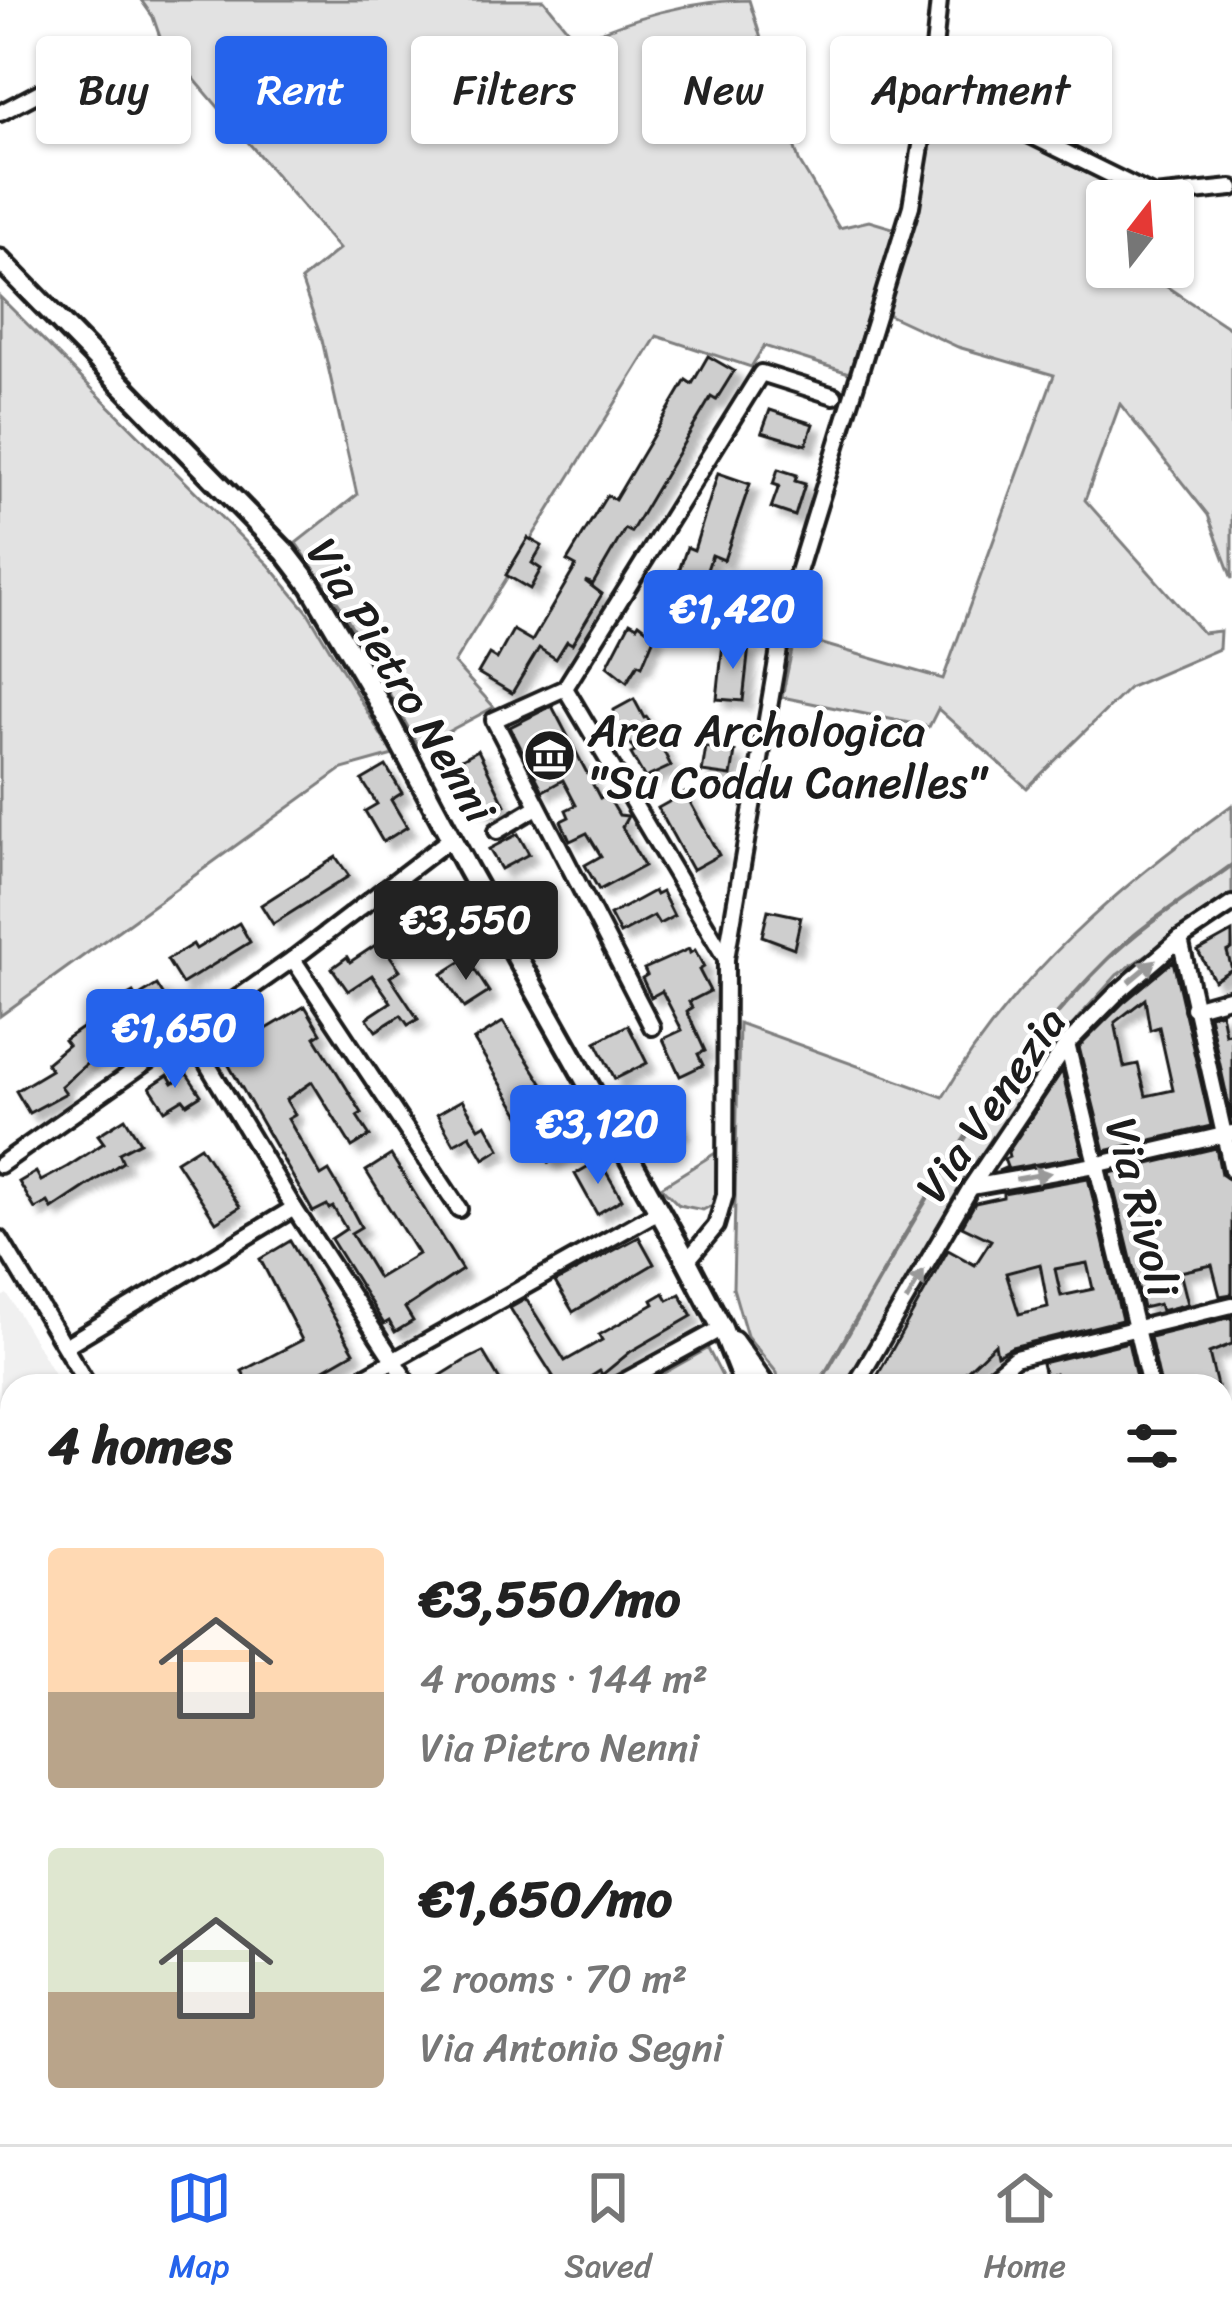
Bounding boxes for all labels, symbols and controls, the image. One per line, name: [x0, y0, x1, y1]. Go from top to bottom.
chip: Buy: [36, 36, 191, 144]
chip: Rent: [215, 36, 387, 144]
chip: Filters: [411, 36, 618, 144]
chip: New: [642, 36, 806, 144]
chip: Apartment: [830, 36, 1112, 144]
north arrow: [1086, 180, 1194, 288]
map controls: [1086, 180, 1194, 288]
street label: Via Pietro Nenni: [284, 522, 519, 840]
pin: €1,420: [635, 570, 831, 672]
text: €1,420: [671, 574, 795, 643]
place label: Area Archologica "Su Coddu Canelles": [587, 691, 989, 823]
museum icon: Area Archologica "Su Coddu Canelles": [521, 728, 577, 784]
pin: €3,550: [368, 881, 564, 983]
text: €3,550: [401, 885, 531, 954]
one-way arrow: [1127, 959, 1157, 985]
pin: €1,650: [77, 989, 273, 1091]
street label: Via Venezia: [893, 989, 1088, 1220]
text: €1,650: [113, 993, 237, 1062]
pin: €3,120: [500, 1085, 696, 1187]
text: €3,120: [537, 1089, 659, 1158]
street label: Via Rivoli: [1081, 1109, 1203, 1307]
one-way arrow: [1015, 1167, 1053, 1185]
one-way arrow: [903, 1269, 924, 1302]
text: 4 homes: [48, 1401, 232, 1491]
icon: filters: [1119, 1413, 1185, 1479]
text: €3,550/mo: [420, 1554, 681, 1644]
icon: home: [144, 1596, 288, 1740]
text: 4 rooms · 144 m²: [420, 1644, 708, 1713]
text: Via Pietro Nenni: [420, 1713, 699, 1782]
text: €1,650/mo: [420, 1854, 672, 1944]
icon: home: [144, 1896, 288, 2040]
text: 2 rooms · 70 m²: [420, 1944, 687, 2013]
text: Via Antonio Segni: [420, 2013, 723, 2082]
tab: Map: [166, 2165, 232, 2295]
tab: Saved: [564, 2165, 651, 2295]
tab: Home: [983, 2165, 1066, 2295]

